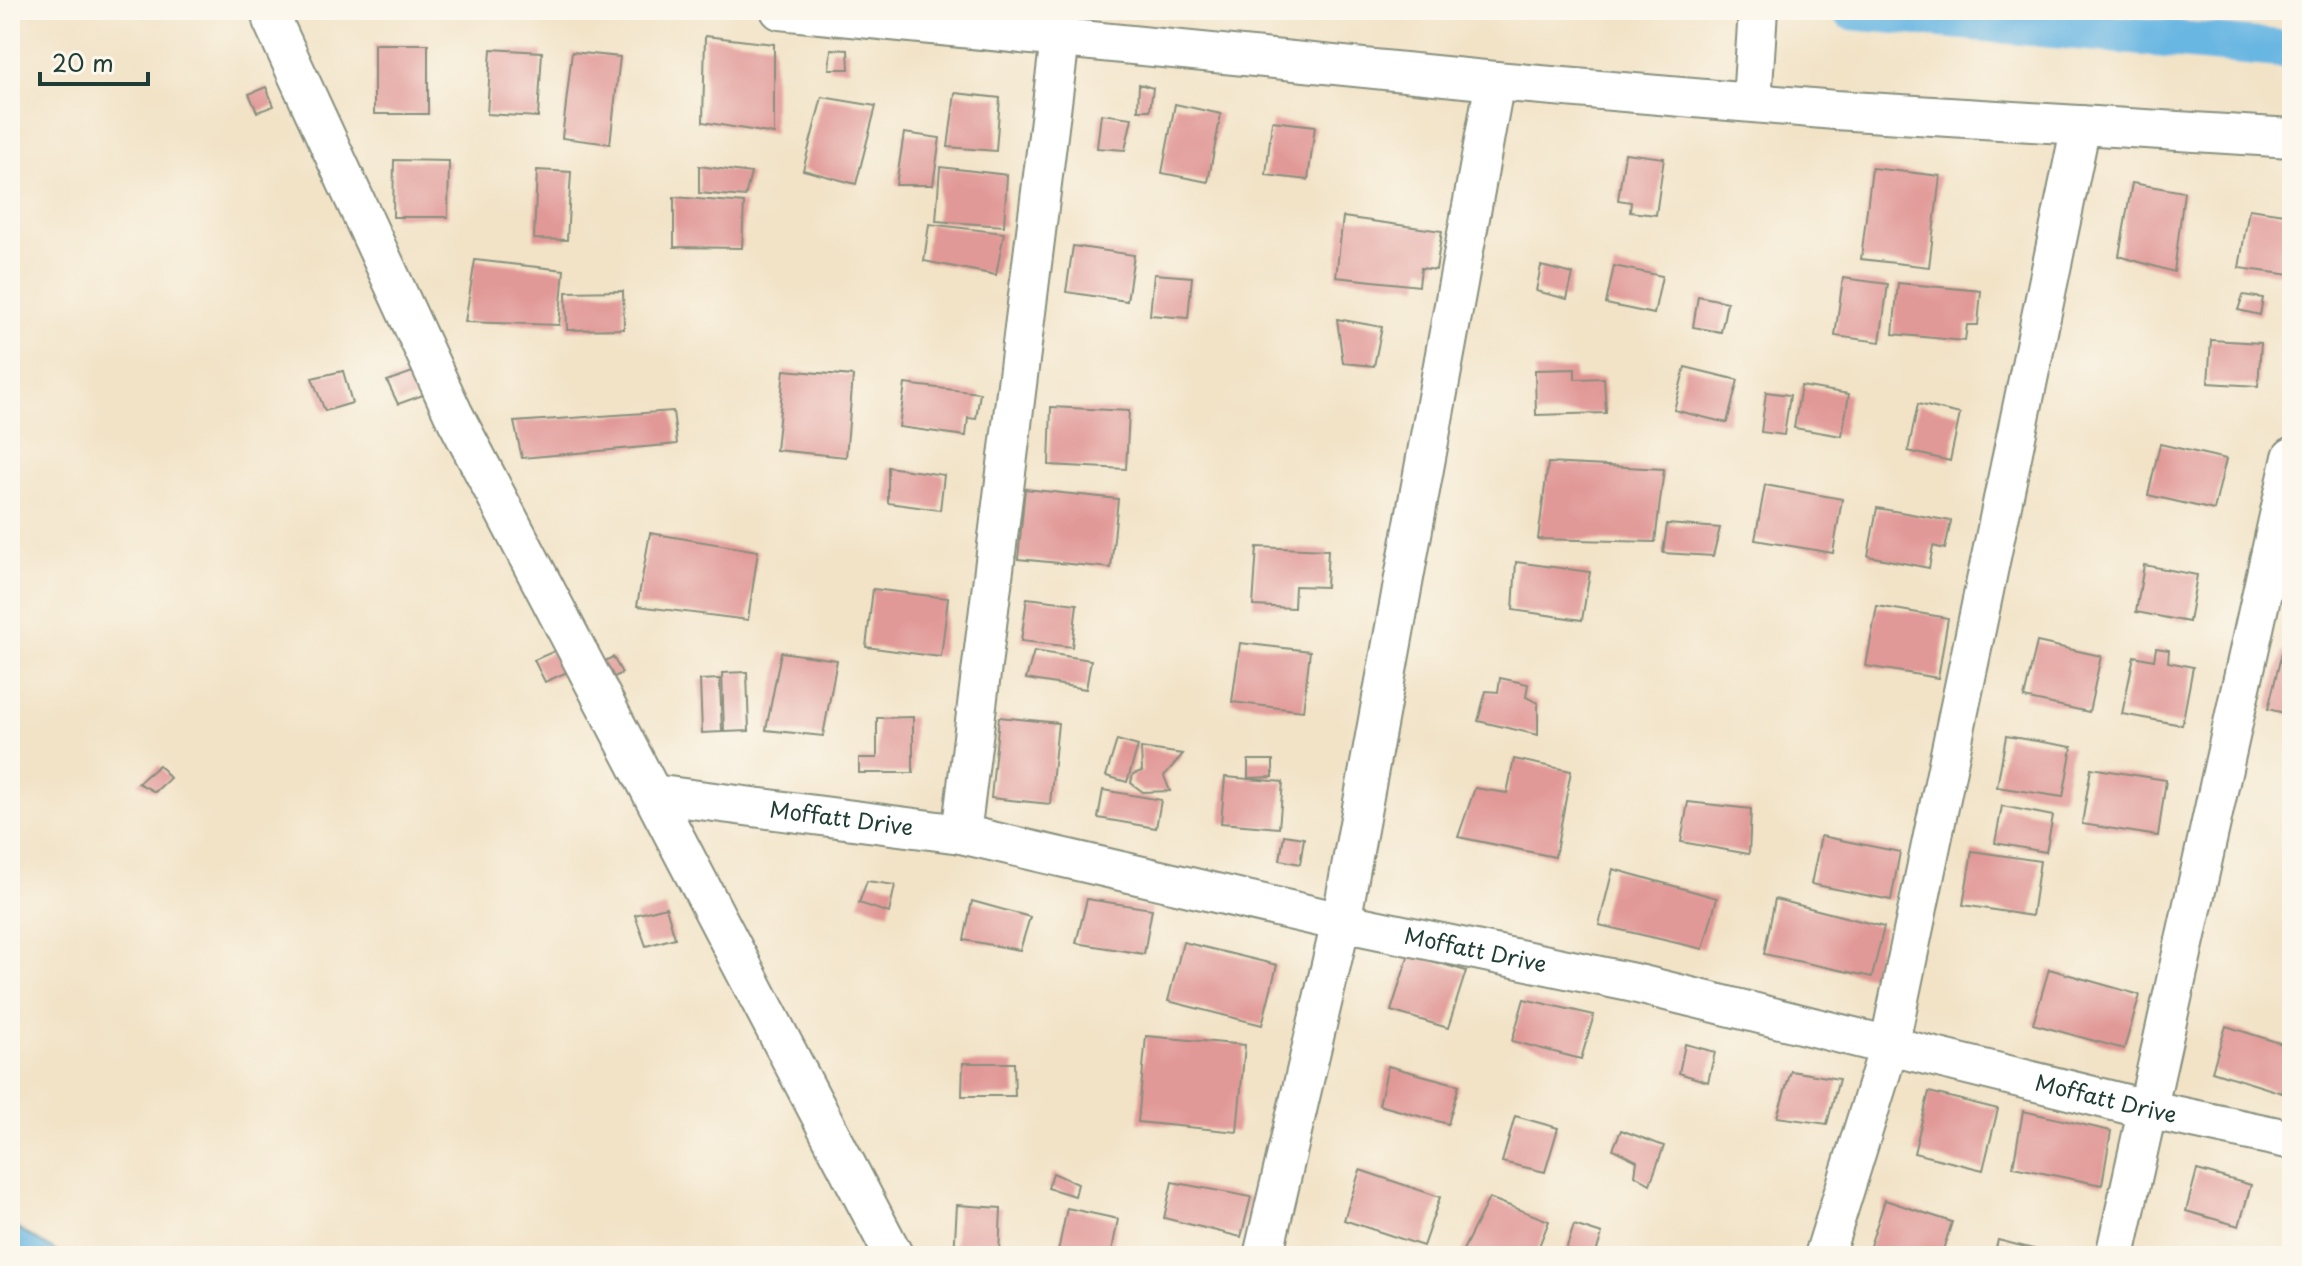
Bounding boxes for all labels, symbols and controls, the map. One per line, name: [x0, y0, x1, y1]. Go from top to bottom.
scale bar: [40, 36, 148, 86]
text: 20 m: [52, 44, 114, 80]
street label: Moffatt Drive: [768, 791, 915, 843]
street label: Moffatt Drive: [1402, 918, 1550, 979]
street label: Moffatt Drive: [2032, 1064, 2180, 1130]

